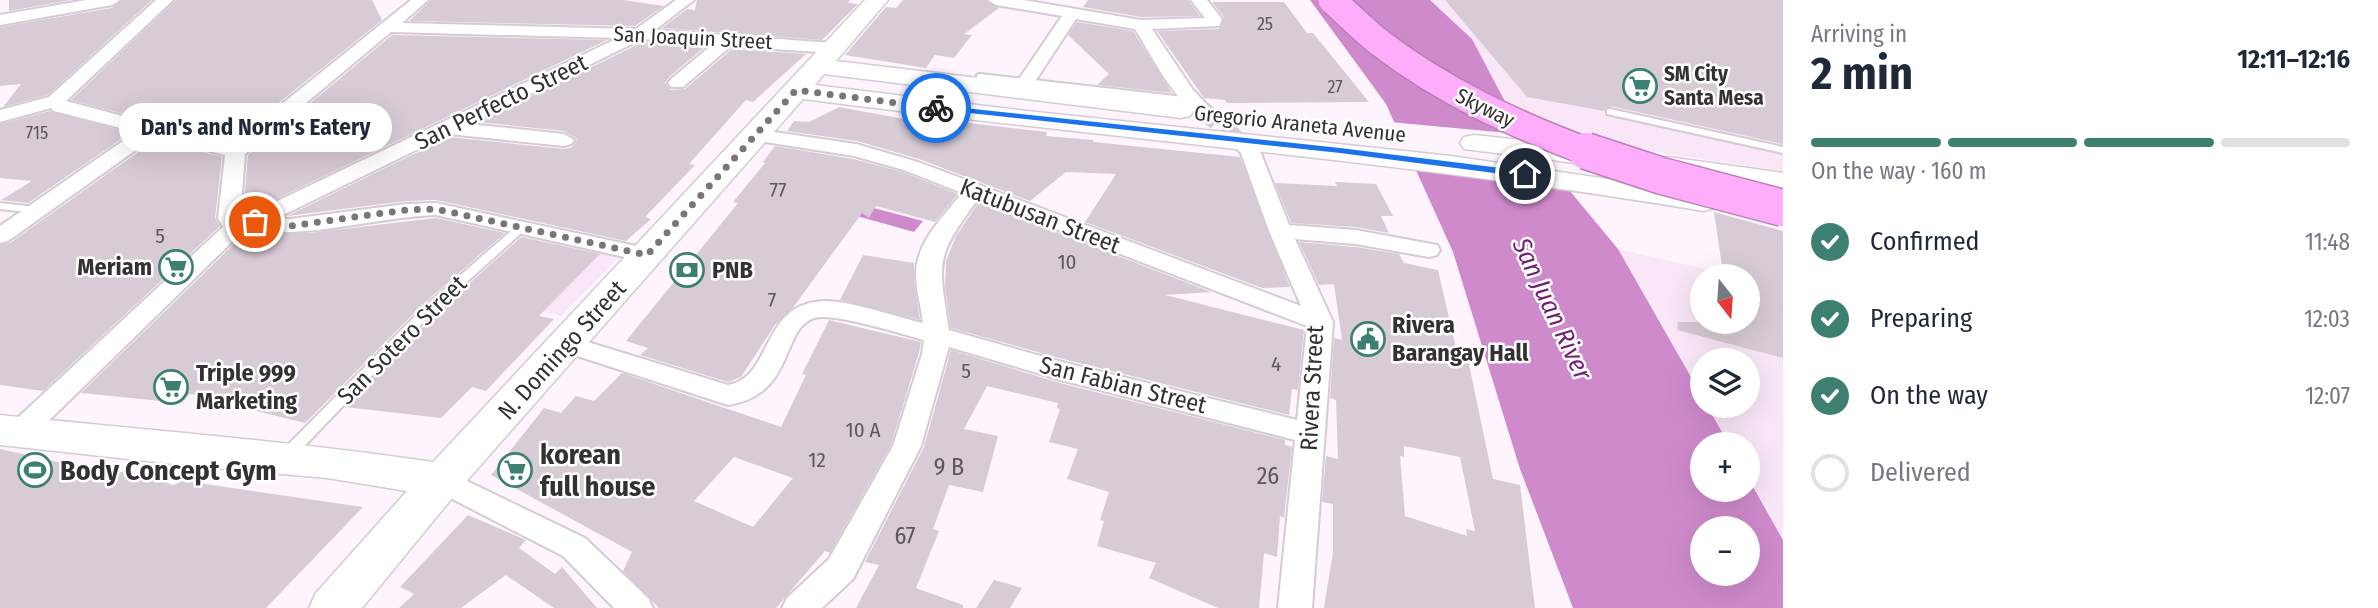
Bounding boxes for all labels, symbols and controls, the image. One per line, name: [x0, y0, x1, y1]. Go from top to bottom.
house number: 25: [1257, 13, 1273, 35]
text: Arriving in: [1811, 20, 1907, 48]
street label: San Joaquin Street: [613, 21, 773, 55]
text: 12:11–12:16: [2237, 44, 2350, 75]
text: 2 min: [1811, 46, 1913, 101]
street label: San Perfecto Street: [410, 48, 592, 156]
place label: SM City Santa Mesa: [1664, 61, 1764, 111]
supermarket icon: SM City Santa Mesa: [1621, 67, 1659, 105]
courier: [901, 73, 971, 143]
house number: 27: [1327, 76, 1343, 98]
street label: Skyway: [1451, 83, 1519, 134]
icon: bike: [917, 89, 955, 127]
street label: Gregorio Araneta Avenue: [1193, 100, 1407, 148]
callout: Dan's and Norm's Eatery: [119, 103, 392, 152]
text: Dan's and Norm's Eatery: [141, 113, 370, 141]
house number: 715: [26, 122, 48, 144]
pin: [1495, 144, 1555, 204]
icon: home: [1506, 155, 1544, 193]
text: On the way · 160 m: [1811, 157, 1986, 185]
street label: Katubusan Street: [956, 173, 1124, 259]
house number: 77: [769, 177, 787, 203]
pin: [225, 192, 285, 252]
icon: bag: [236, 203, 274, 241]
house number: 5: [155, 223, 165, 249]
icon: check: [1811, 223, 1849, 261]
text: Confirmed: [1870, 226, 1980, 257]
text: 11:48: [2305, 228, 2350, 256]
water label: San Juan River: [1505, 232, 1599, 386]
supermarket icon: Meriam: [157, 248, 195, 286]
house number: 10: [1057, 249, 1077, 275]
bank icon: PNB: [668, 251, 706, 289]
place label: Meriam: [77, 253, 152, 281]
place label: PNB: [712, 256, 753, 284]
north arrow: [1690, 264, 1760, 334]
map controls: [1690, 264, 1760, 586]
street label: San Sotero Street: [332, 270, 472, 410]
street label: N. Domingo Street: [492, 275, 632, 425]
house number: 7: [768, 287, 776, 313]
icon: check: [1811, 300, 1849, 338]
text: Preparing: [1870, 303, 1972, 334]
text: 12:03: [2304, 305, 2350, 333]
place label: Rivera Barangay Hall: [1392, 311, 1529, 367]
public building icon: Rivera Barangay Hall: [1349, 320, 1387, 358]
street label: Rivera Street: [1295, 324, 1329, 451]
button: layers: [1690, 348, 1760, 418]
street label: San Fabian Street: [1037, 351, 1209, 419]
house number: 4: [1271, 351, 1281, 377]
house number: 5: [961, 358, 971, 384]
place label: Triple 999 Marketing: [196, 359, 297, 415]
supermarket icon: Triple 999 Marketing: [152, 368, 190, 406]
icon: check: [1811, 377, 1849, 415]
text: On the way: [1870, 380, 1988, 411]
text: 12:07: [2305, 382, 2350, 410]
house number: 10 A: [845, 417, 881, 443]
button: +: [1690, 432, 1760, 502]
place label: korean full house: [540, 438, 655, 503]
house number: 12: [808, 447, 826, 473]
sports icon: Body Concept Gym: [16, 451, 54, 489]
supermarket icon: korean full house: [496, 451, 534, 489]
house number: 9 B: [934, 453, 964, 481]
place label: Body Concept Gym: [60, 454, 277, 487]
text: Delivered: [1870, 457, 1971, 488]
house number: 26: [1257, 462, 1279, 490]
button: −: [1690, 516, 1760, 586]
house number: 67: [894, 522, 916, 550]

